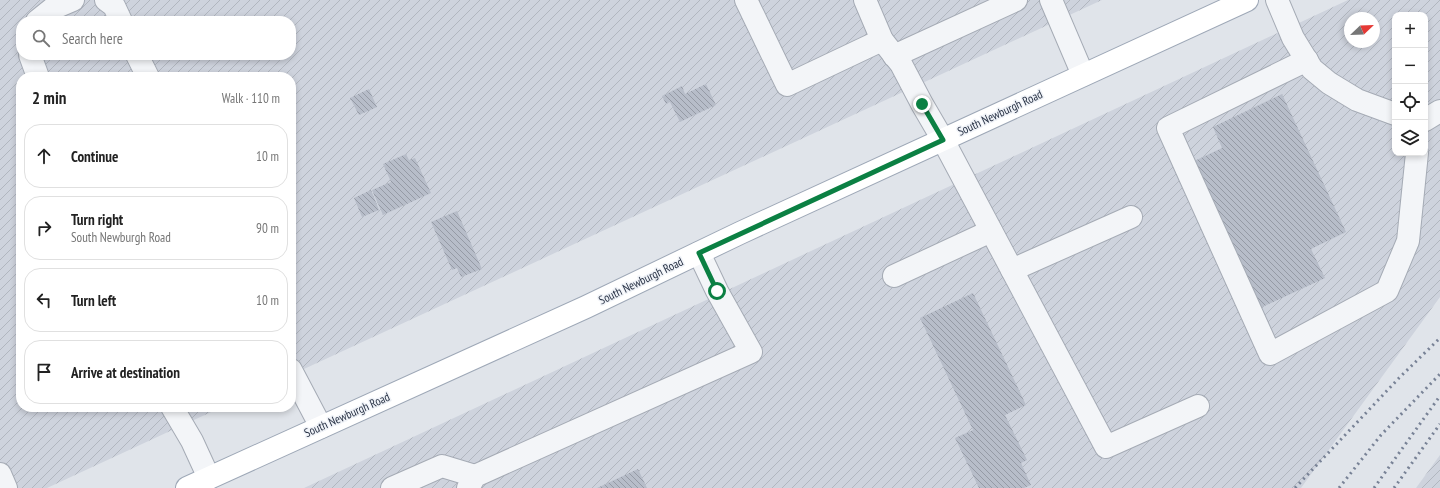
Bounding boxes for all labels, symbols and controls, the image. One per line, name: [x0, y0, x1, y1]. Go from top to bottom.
north arrow: [1344, 12, 1380, 48]
map controls: [1392, 12, 1428, 156]
button: +: [1392, 12, 1428, 48]
search box: [16, 16, 296, 60]
icon: search: [30, 27, 52, 49]
text: Search here: [62, 29, 123, 48]
button: −: [1392, 48, 1428, 84]
button: locate: [1392, 84, 1428, 120]
street label: South Newburgh Road: [955, 86, 1045, 139]
text: 2 min: [32, 87, 66, 109]
text: Walk · 110 m: [222, 90, 280, 107]
route end: [913, 95, 931, 113]
button: layers: [1392, 120, 1428, 156]
icon: ahead: [33, 145, 55, 167]
text: Continue: [71, 147, 118, 166]
text: 10 m: [256, 148, 279, 165]
text: Turn right: [71, 210, 123, 229]
icon: right: [33, 217, 55, 239]
text: 90 m: [256, 220, 279, 237]
text: South Newburgh Road: [71, 229, 171, 246]
street label: South Newburgh Road: [596, 254, 686, 308]
route start: [708, 282, 726, 300]
icon: left: [33, 289, 55, 311]
text: Turn left: [71, 291, 116, 310]
text: 10 m: [256, 292, 279, 309]
icon: arrive: [33, 361, 55, 383]
text: Arrive at destination: [71, 363, 180, 382]
street label: South Newburgh Road: [302, 389, 392, 440]

